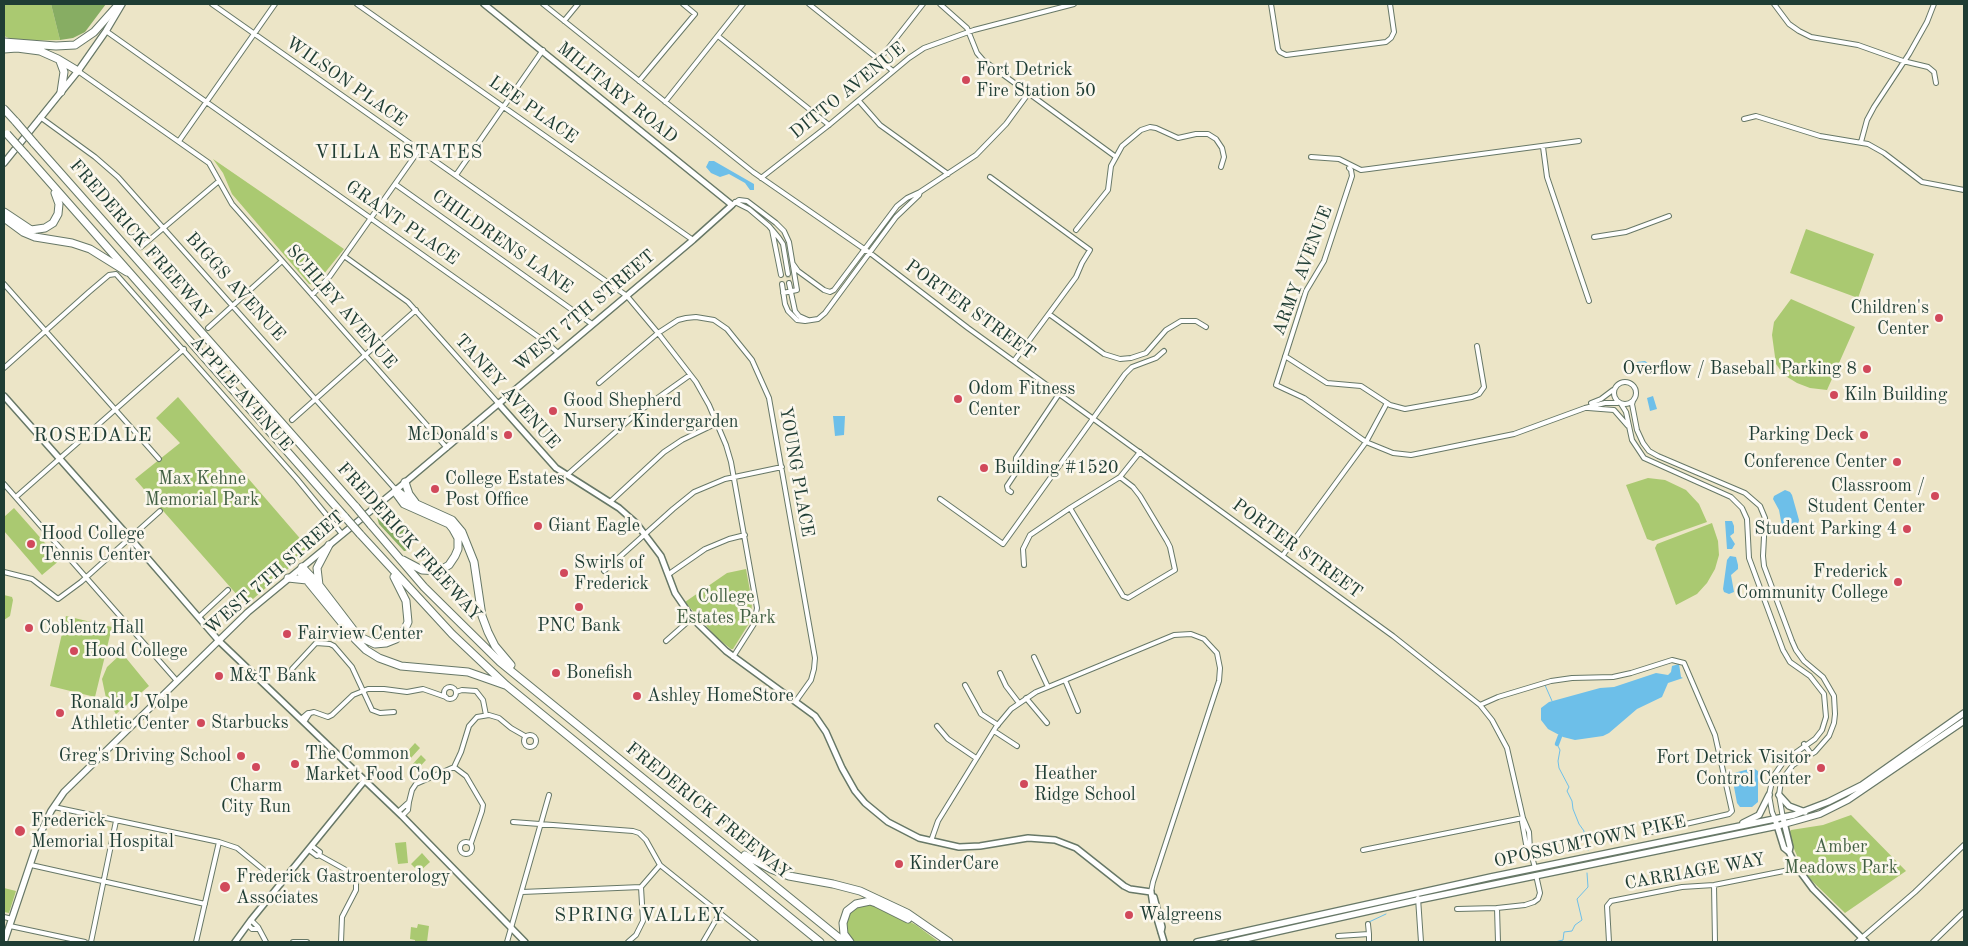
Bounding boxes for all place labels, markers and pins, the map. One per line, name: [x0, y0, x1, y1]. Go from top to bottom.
place label: Fort Detrick Fire Station 50: [976, 59, 1096, 102]
marker: Fort Detrick Fire Station 50: [960, 74, 972, 86]
place label: Children's Center: [1851, 297, 1929, 340]
marker: Children's Center: [1933, 312, 1945, 324]
place label: Overflow / Baseball Parking 8: [1623, 358, 1857, 380]
marker: Overflow / Baseball Parking 8: [1861, 363, 1873, 375]
place label: Odom Fitness Center: [968, 378, 1075, 420]
place label: Kiln Building: [1844, 384, 1948, 406]
marker: Kiln Building: [1828, 389, 1840, 401]
place label: Good Shepherd Nursery Kindergarden: [563, 390, 739, 432]
marker: Odom Fitness Center: [952, 393, 964, 405]
marker: Good Shepherd Nursery Kindergarden: [547, 405, 559, 417]
place label: McDonald's: [407, 424, 498, 446]
place label: Parking Deck: [1748, 424, 1854, 446]
marker: McDonald's: [502, 429, 514, 441]
marker: Parking Deck: [1858, 429, 1870, 441]
place label: Conference Center: [1744, 451, 1887, 473]
marker: Conference Center: [1891, 456, 1903, 468]
place label: Building #1520: [994, 457, 1119, 479]
marker: Building #1520: [978, 462, 990, 474]
place label: College Estates Post Office: [445, 468, 565, 510]
place label: Classroom / Student Center: [1807, 475, 1925, 518]
marker: College Estates Post Office: [429, 483, 441, 495]
marker: Classroom / Student Center: [1929, 490, 1941, 502]
place label: Giant Eagle: [548, 515, 640, 537]
place label: Student Parking 4: [1754, 518, 1897, 540]
marker: Giant Eagle: [532, 520, 544, 532]
place label: Hood College Tennis Center: [41, 523, 150, 566]
marker: Student Parking 4: [1901, 523, 1913, 535]
marker: Hood College Tennis Center: [25, 538, 37, 550]
place label: Swirls of Frederick: [574, 552, 649, 594]
place label: Frederick Community College: [1736, 561, 1888, 604]
marker: Swirls of Frederick: [558, 567, 570, 579]
marker: Frederick Community College: [1892, 576, 1904, 588]
marker: PNC Bank: [573, 601, 585, 613]
place label: PNC Bank: [537, 615, 621, 637]
place label: Coblentz Hall: [39, 617, 144, 639]
marker: Coblentz Hall: [23, 622, 35, 634]
place label: Fairview Center: [297, 623, 423, 645]
marker: Fairview Center: [281, 628, 293, 640]
place label: Hood College: [84, 640, 187, 662]
marker: Hood College: [68, 645, 80, 657]
place label: Bonefish: [566, 662, 632, 684]
place label: M&T Bank: [229, 665, 317, 687]
marker: Bonefish: [550, 667, 562, 679]
marker: M&T Bank: [213, 670, 225, 682]
place label: Ashley HomeStore: [647, 685, 794, 707]
marker: Ashley HomeStore: [631, 690, 643, 702]
place label: Ronald J Volpe Athletic Center: [70, 692, 189, 734]
marker: Ronald J Volpe Athletic Center: [54, 707, 66, 719]
place label: Starbucks: [211, 712, 289, 734]
marker: Starbucks: [195, 717, 207, 729]
place label: The Common Market Food CoOp: [305, 743, 451, 786]
place label: Greg's Driving School: [59, 745, 231, 767]
place label: Fort Detrick Visitor Control Center: [1656, 747, 1811, 790]
marker: Greg's Driving School: [235, 750, 247, 762]
marker: The Common Market Food CoOp: [289, 758, 301, 770]
marker: Charm City Run: [250, 761, 262, 773]
marker: Fort Detrick Visitor Control Center: [1815, 762, 1827, 774]
place label: Heather Ridge School: [1034, 763, 1136, 806]
place label: Charm City Run: [221, 775, 291, 818]
marker: Heather Ridge School: [1018, 778, 1030, 790]
place label: Frederick Memorial Hospital: [31, 810, 174, 852]
marker: Frederick Memorial Hospital: [13, 824, 27, 838]
place label: KinderCare: [909, 853, 999, 875]
marker: KinderCare: [893, 858, 905, 870]
place label: Frederick Gastroenterology Associates: [236, 866, 450, 909]
marker: Frederick Gastroenterology Associates: [218, 880, 232, 894]
place label: Walgreens: [1139, 904, 1222, 926]
marker: Walgreens: [1123, 909, 1135, 921]

